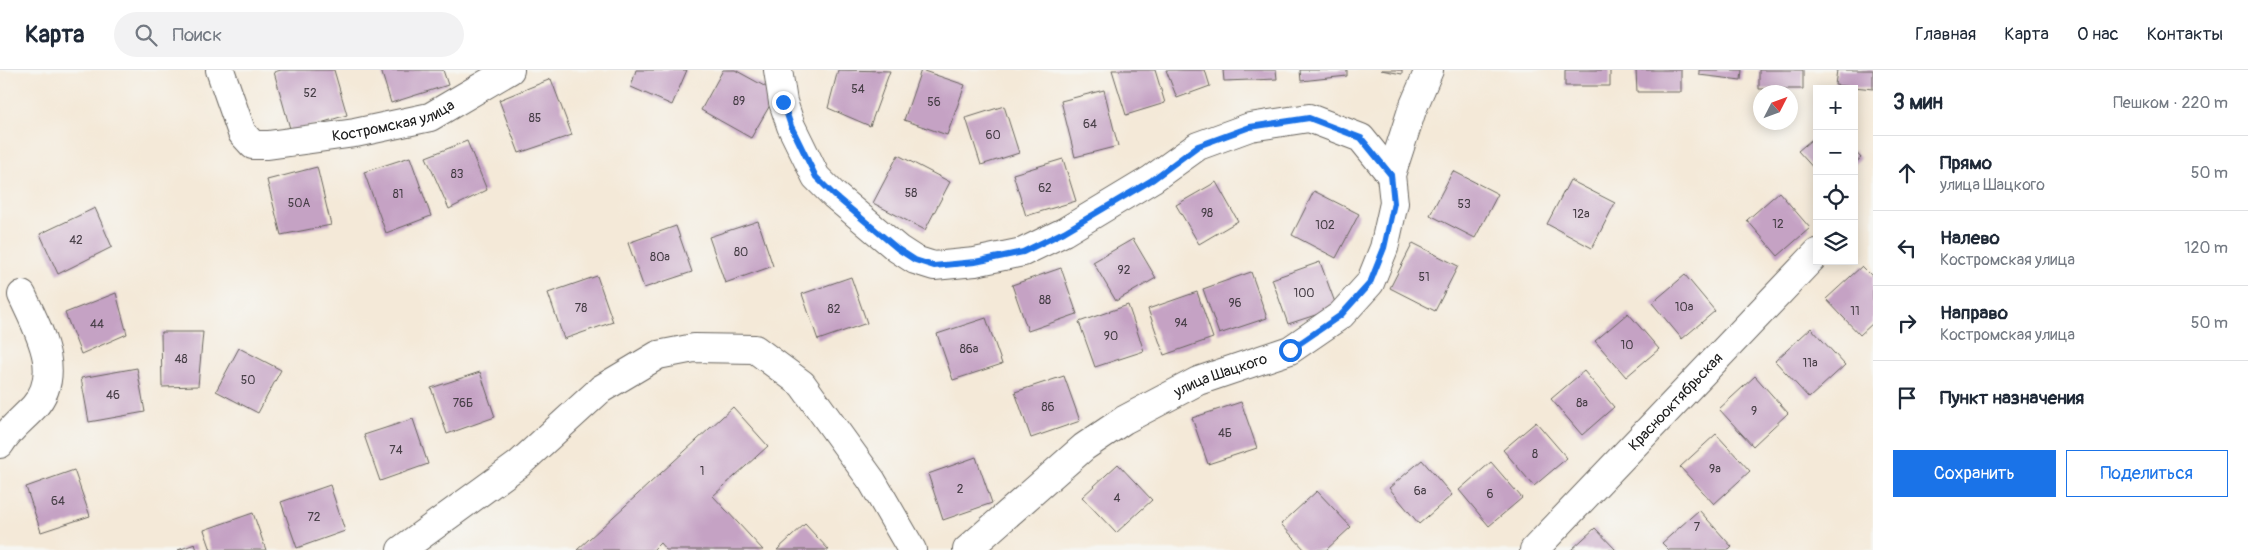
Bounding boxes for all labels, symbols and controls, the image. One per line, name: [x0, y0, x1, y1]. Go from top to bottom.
search box: [114, 12, 464, 57]
text: Карта: [25, 20, 84, 49]
icon: search: [132, 21, 160, 49]
text: Поиск: [172, 23, 222, 47]
text: Главная: [1915, 23, 1976, 46]
text: Карта: [2004, 23, 2049, 46]
text: О нас: [2077, 23, 2119, 46]
text: Контакты: [2147, 23, 2223, 46]
house number: 54: [851, 82, 865, 97]
north arrow: [1753, 85, 1798, 130]
map controls: [1813, 85, 1858, 265]
button: +: [1813, 85, 1858, 130]
house number: 52: [303, 86, 317, 101]
text: 3 мин: [1893, 89, 1943, 116]
route end: [772, 91, 795, 114]
text: Пешком · 220 m: [2113, 93, 2228, 113]
house number: 89: [733, 94, 745, 109]
street label: Костромская улица: [331, 95, 458, 146]
house number: 56: [927, 95, 941, 110]
house number: 85: [529, 111, 541, 126]
house number: 64: [1083, 117, 1097, 132]
house number: 60: [985, 128, 1001, 143]
button: −: [1813, 130, 1858, 175]
text: Прямо: [1940, 151, 1992, 175]
icon: ahead: [1893, 159, 1921, 187]
text: 50 m: [2191, 163, 2228, 183]
house number: 83: [451, 167, 464, 182]
button: locate: [1813, 175, 1858, 220]
text: улица Шацкого: [1940, 175, 2045, 195]
house number: 62: [1038, 181, 1052, 196]
house number: 58: [905, 186, 917, 201]
house number: 81: [393, 187, 403, 202]
house number: 50А: [288, 196, 310, 211]
house number: 53: [1457, 197, 1471, 212]
house number: 98: [1201, 206, 1213, 221]
house number: 12а: [1573, 207, 1590, 222]
house number: 12: [1772, 217, 1784, 232]
house number: 102: [1315, 218, 1335, 233]
button: layers: [1813, 220, 1858, 265]
text: Налево: [1940, 226, 2000, 250]
house number: 42: [69, 233, 83, 248]
icon: left: [1893, 234, 1921, 262]
text: 120 m: [2184, 238, 2228, 258]
house number: 80: [734, 245, 748, 260]
house number: 80а: [650, 250, 670, 265]
text: Костромская улица: [1940, 250, 2075, 270]
house number: 92: [1118, 263, 1131, 278]
house number: 51: [1418, 270, 1430, 285]
house number: 100: [1293, 286, 1315, 301]
house number: 88: [1039, 293, 1051, 308]
house number: 96: [1228, 296, 1242, 311]
house number: 10а: [1675, 300, 1694, 315]
house number: 78: [575, 301, 587, 316]
text: Направо: [1940, 301, 2008, 325]
house number: 82: [828, 302, 841, 317]
house number: 11: [1850, 304, 1860, 319]
icon: right: [1893, 309, 1921, 337]
text: 50 m: [2191, 313, 2228, 333]
house number: 94: [1174, 316, 1188, 331]
house number: 44: [90, 317, 104, 332]
text: Костромская улица: [1940, 325, 2075, 345]
house number: 90: [1104, 329, 1118, 344]
house number: 10: [1621, 338, 1633, 353]
route start: [1279, 339, 1302, 362]
house number: 86а: [960, 342, 979, 357]
street label: улица Шацкого: [1170, 349, 1270, 402]
street label: Краснооктябрьская: [1624, 349, 1727, 455]
house number: 48: [174, 352, 188, 367]
house number: 11а: [1803, 356, 1818, 371]
house number: 50: [241, 373, 255, 388]
icon: arrive: [1893, 384, 1921, 412]
text: Пункт назначения: [1940, 386, 2084, 410]
house number: 46: [106, 388, 120, 403]
house number: 76Б: [453, 396, 473, 411]
house number: 8а: [1576, 396, 1588, 411]
house number: 86: [1041, 400, 1055, 415]
house number: 9: [1751, 404, 1757, 419]
house number: 4Б: [1218, 426, 1232, 441]
house number: 74: [389, 443, 403, 458]
house number: 8: [1532, 447, 1538, 462]
button: Сохранить: [1893, 450, 2056, 497]
button: Поделиться: [2066, 450, 2228, 497]
house number: 9а: [1709, 462, 1721, 477]
house number: 1: [700, 464, 704, 479]
house number: 2: [957, 482, 964, 497]
house number: 6а: [1414, 484, 1427, 499]
house number: 6: [1487, 487, 1494, 502]
house number: 4: [1114, 491, 1121, 506]
house number: 64: [51, 494, 65, 509]
house number: 72: [307, 510, 321, 525]
house number: 7: [1694, 520, 1701, 535]

